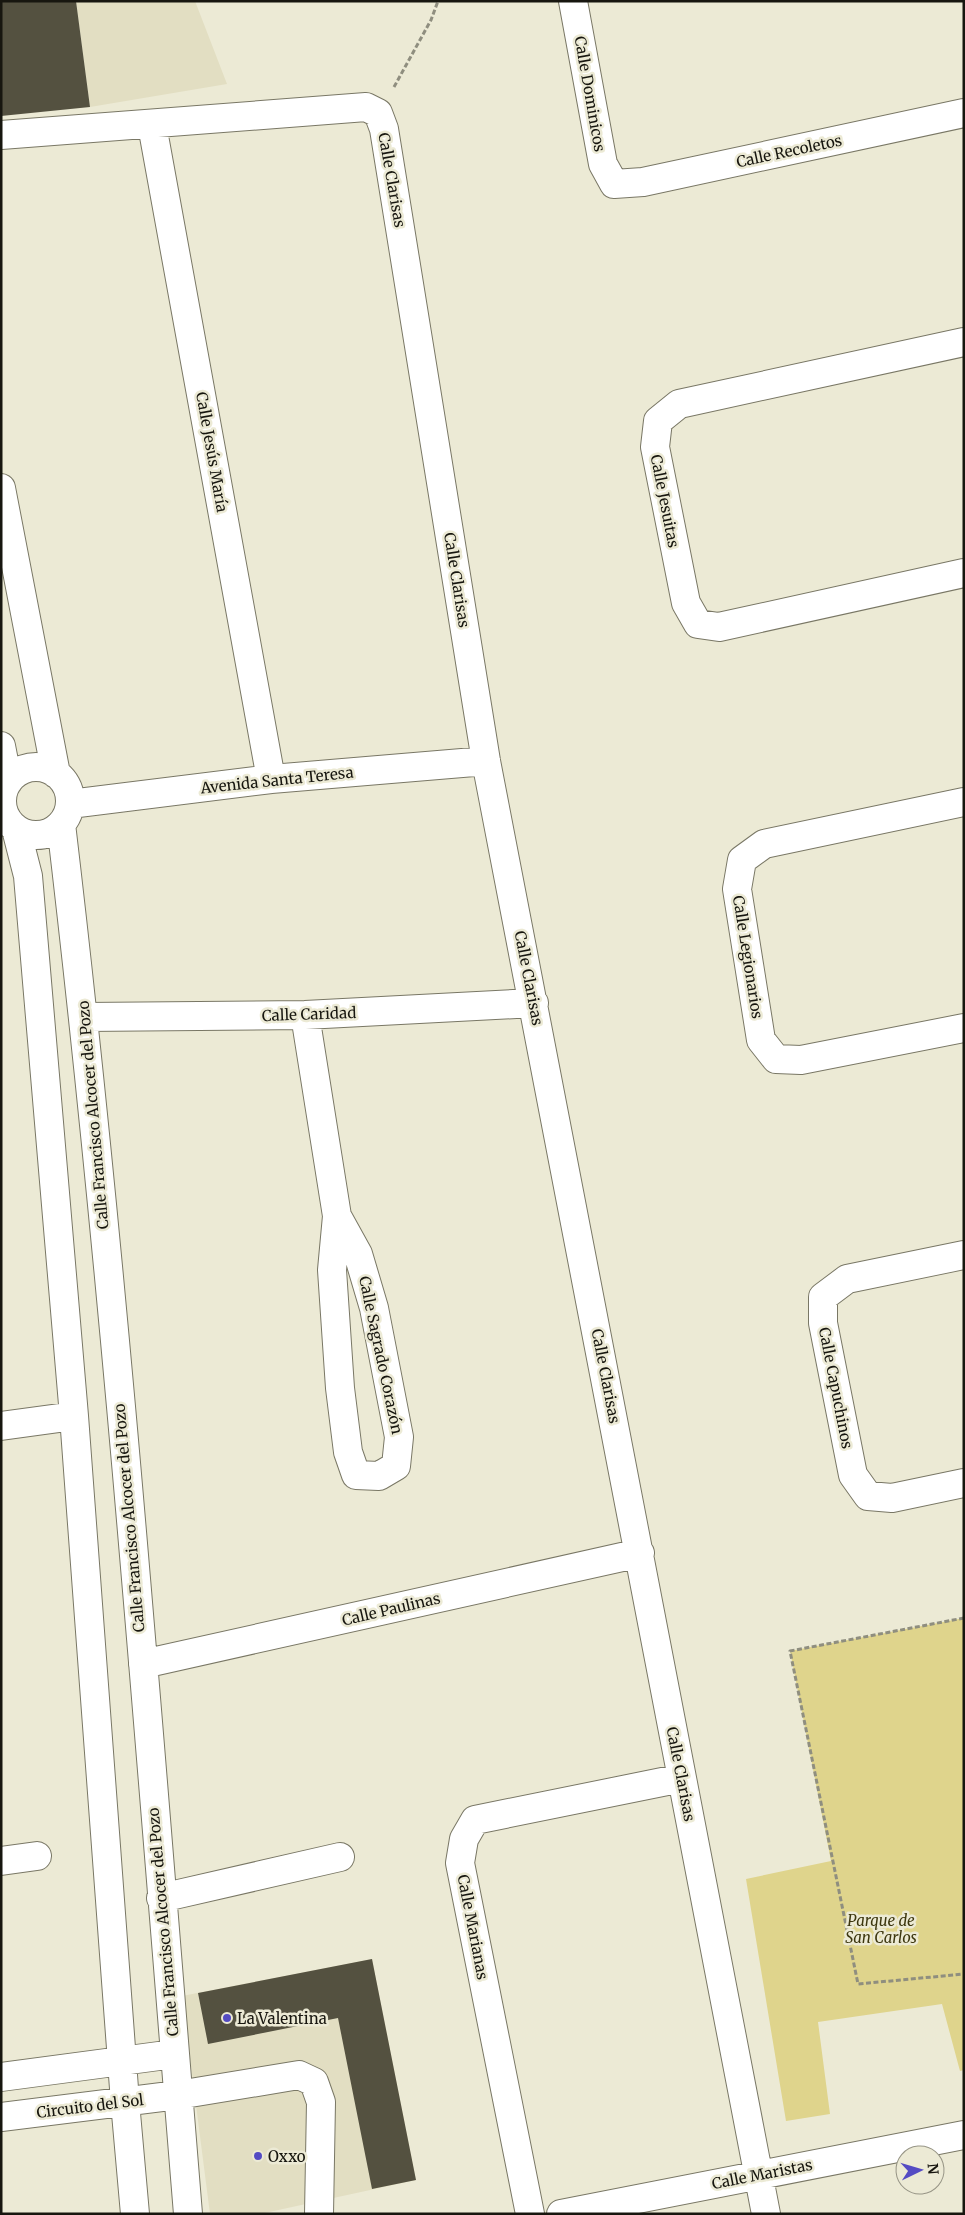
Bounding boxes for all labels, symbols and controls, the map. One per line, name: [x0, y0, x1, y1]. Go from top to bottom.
street label: Calle Dominicos: [570, 35, 610, 153]
street label: Calle Clarisas: [374, 131, 410, 229]
street label: Calle Recoletos: [735, 131, 843, 171]
street label: Calle Jesús María: [192, 390, 232, 514]
street label: Calle Jesuitas: [647, 453, 683, 549]
street label: Calle Clarisas: [440, 531, 474, 629]
street label: Avenida Santa Teresa: [199, 763, 354, 798]
street label: Calle Legionarios: [729, 894, 767, 1020]
street label: Calle Clarisas: [511, 929, 547, 1027]
street label: Calle Francisco Alcocer del Pozo: [74, 1000, 112, 1230]
street label: Calle Caridad: [261, 1003, 357, 1025]
street label: Calle Sagrado Corazón: [355, 1274, 407, 1436]
street label: Calle Capuchinos: [815, 1326, 857, 1450]
street label: Calle Clarisas: [588, 1327, 624, 1425]
street label: Calle Francisco Alcocer del Pozo: [110, 1403, 148, 1633]
street label: Calle Paulinas: [340, 1588, 442, 1630]
street label: Calle Clarisas: [663, 1725, 699, 1823]
street label: Calle Francisco Alcocer del Pozo: [144, 1807, 182, 2037]
street label: Calle Marianas: [453, 1873, 493, 1981]
park label: Parque de San Carlos: [845, 1911, 917, 1947]
place label: La Valentina: [237, 2009, 327, 2028]
marker: La Valentina: [221, 2012, 233, 2024]
street label: Circuito del Sol: [35, 2090, 145, 2122]
north arrow: [895, 2145, 945, 2195]
place label: Oxxo: [268, 2147, 306, 2166]
marker: Oxxo: [252, 2150, 264, 2162]
street label: Calle Maristas: [710, 2155, 814, 2193]
text: N: [924, 2163, 942, 2175]

